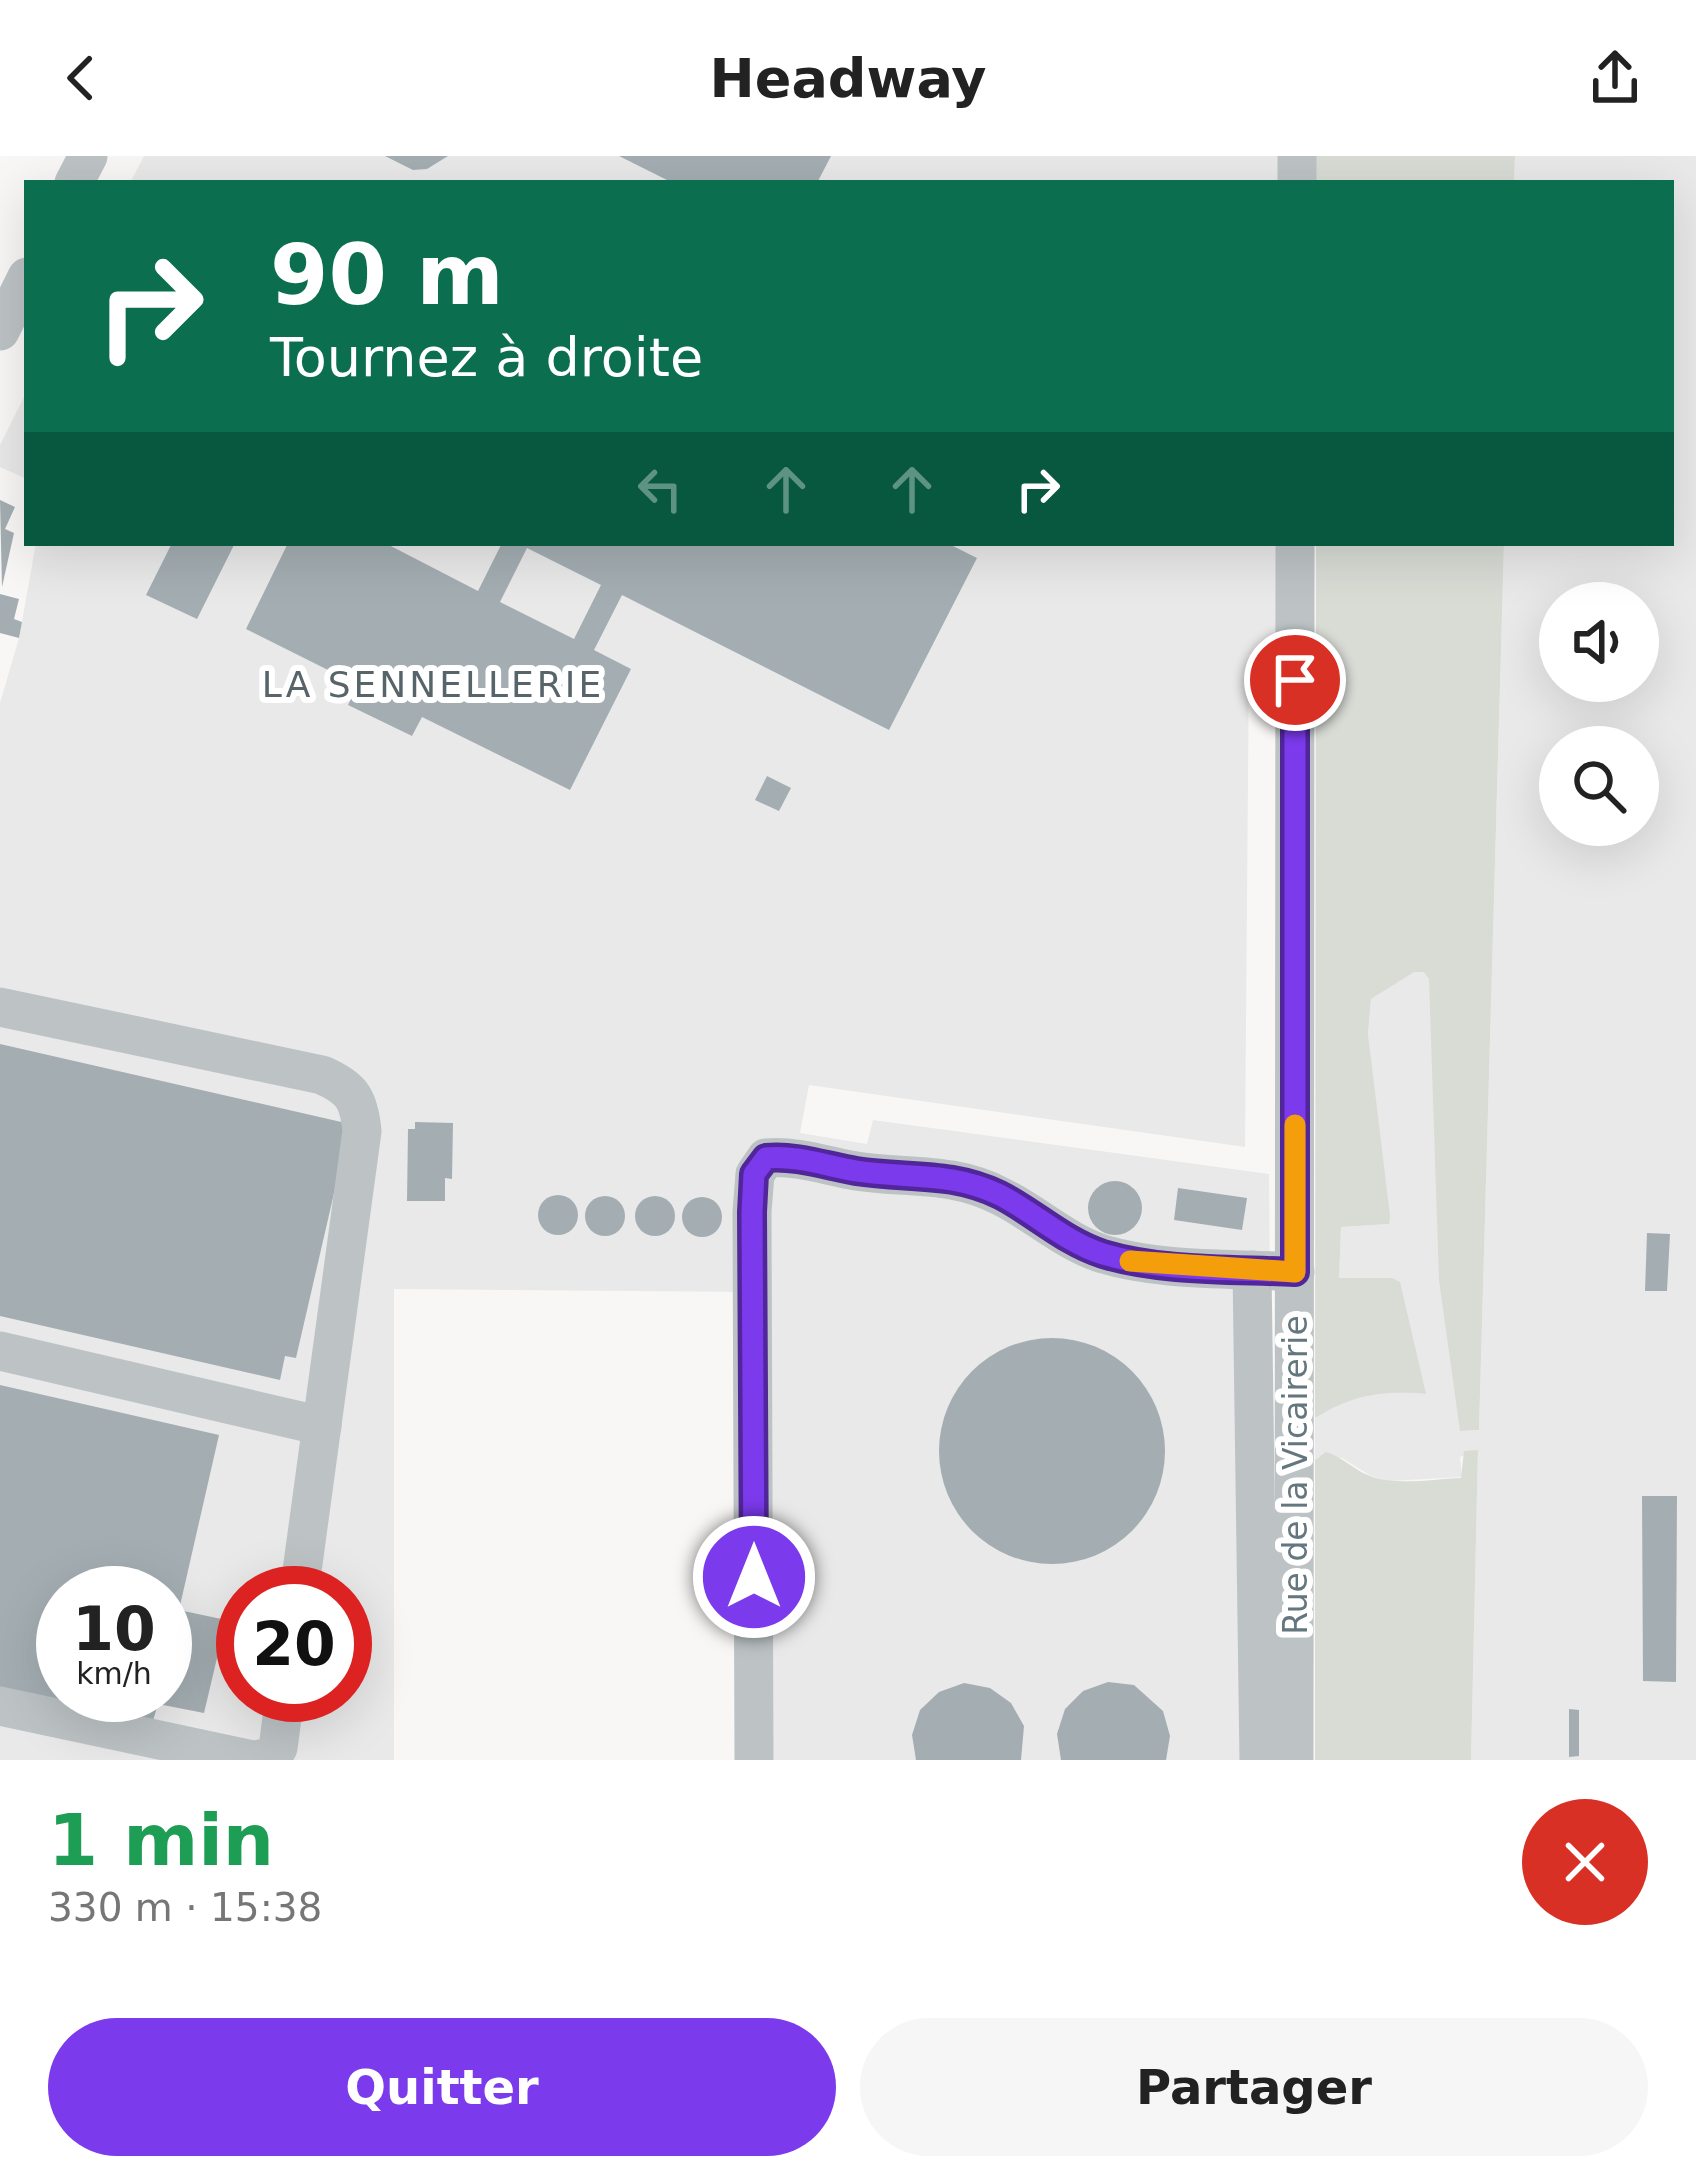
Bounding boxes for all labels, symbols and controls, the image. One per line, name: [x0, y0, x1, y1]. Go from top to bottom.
icon: back: [48, 45, 114, 111]
icon: share: [1582, 45, 1648, 111]
text: Headway: [710, 47, 986, 110]
text: 90 m: [270, 226, 504, 324]
icon: right: [72, 228, 228, 384]
text: Tournez à droite: [270, 326, 703, 389]
icon: left: [627, 456, 693, 522]
icon: ahead: [753, 456, 819, 522]
icon: ahead: [879, 456, 945, 522]
icon: right: [1005, 456, 1071, 522]
map controls: [1539, 582, 1659, 846]
button: sound: [1539, 582, 1659, 702]
pin: [1244, 629, 1346, 731]
icon: arrive: [1262, 647, 1328, 713]
district label: LA SENNELLERIE: [262, 664, 604, 705]
button: search: [1539, 726, 1659, 846]
street label: Rue de la Vicairerie: [1276, 1315, 1315, 1635]
position arrow: [691, 1514, 817, 1640]
speed limit sign: 20: [216, 1566, 372, 1722]
text: 10: [72, 1594, 156, 1664]
text: km/h: [76, 1656, 152, 1691]
text: 1 min: [48, 1798, 274, 1882]
button: close: [1522, 1799, 1648, 1925]
text: 330 m · 15:38: [48, 1885, 322, 1930]
button: Quitter: [48, 2018, 836, 2156]
button: Partager: [860, 2018, 1648, 2156]

